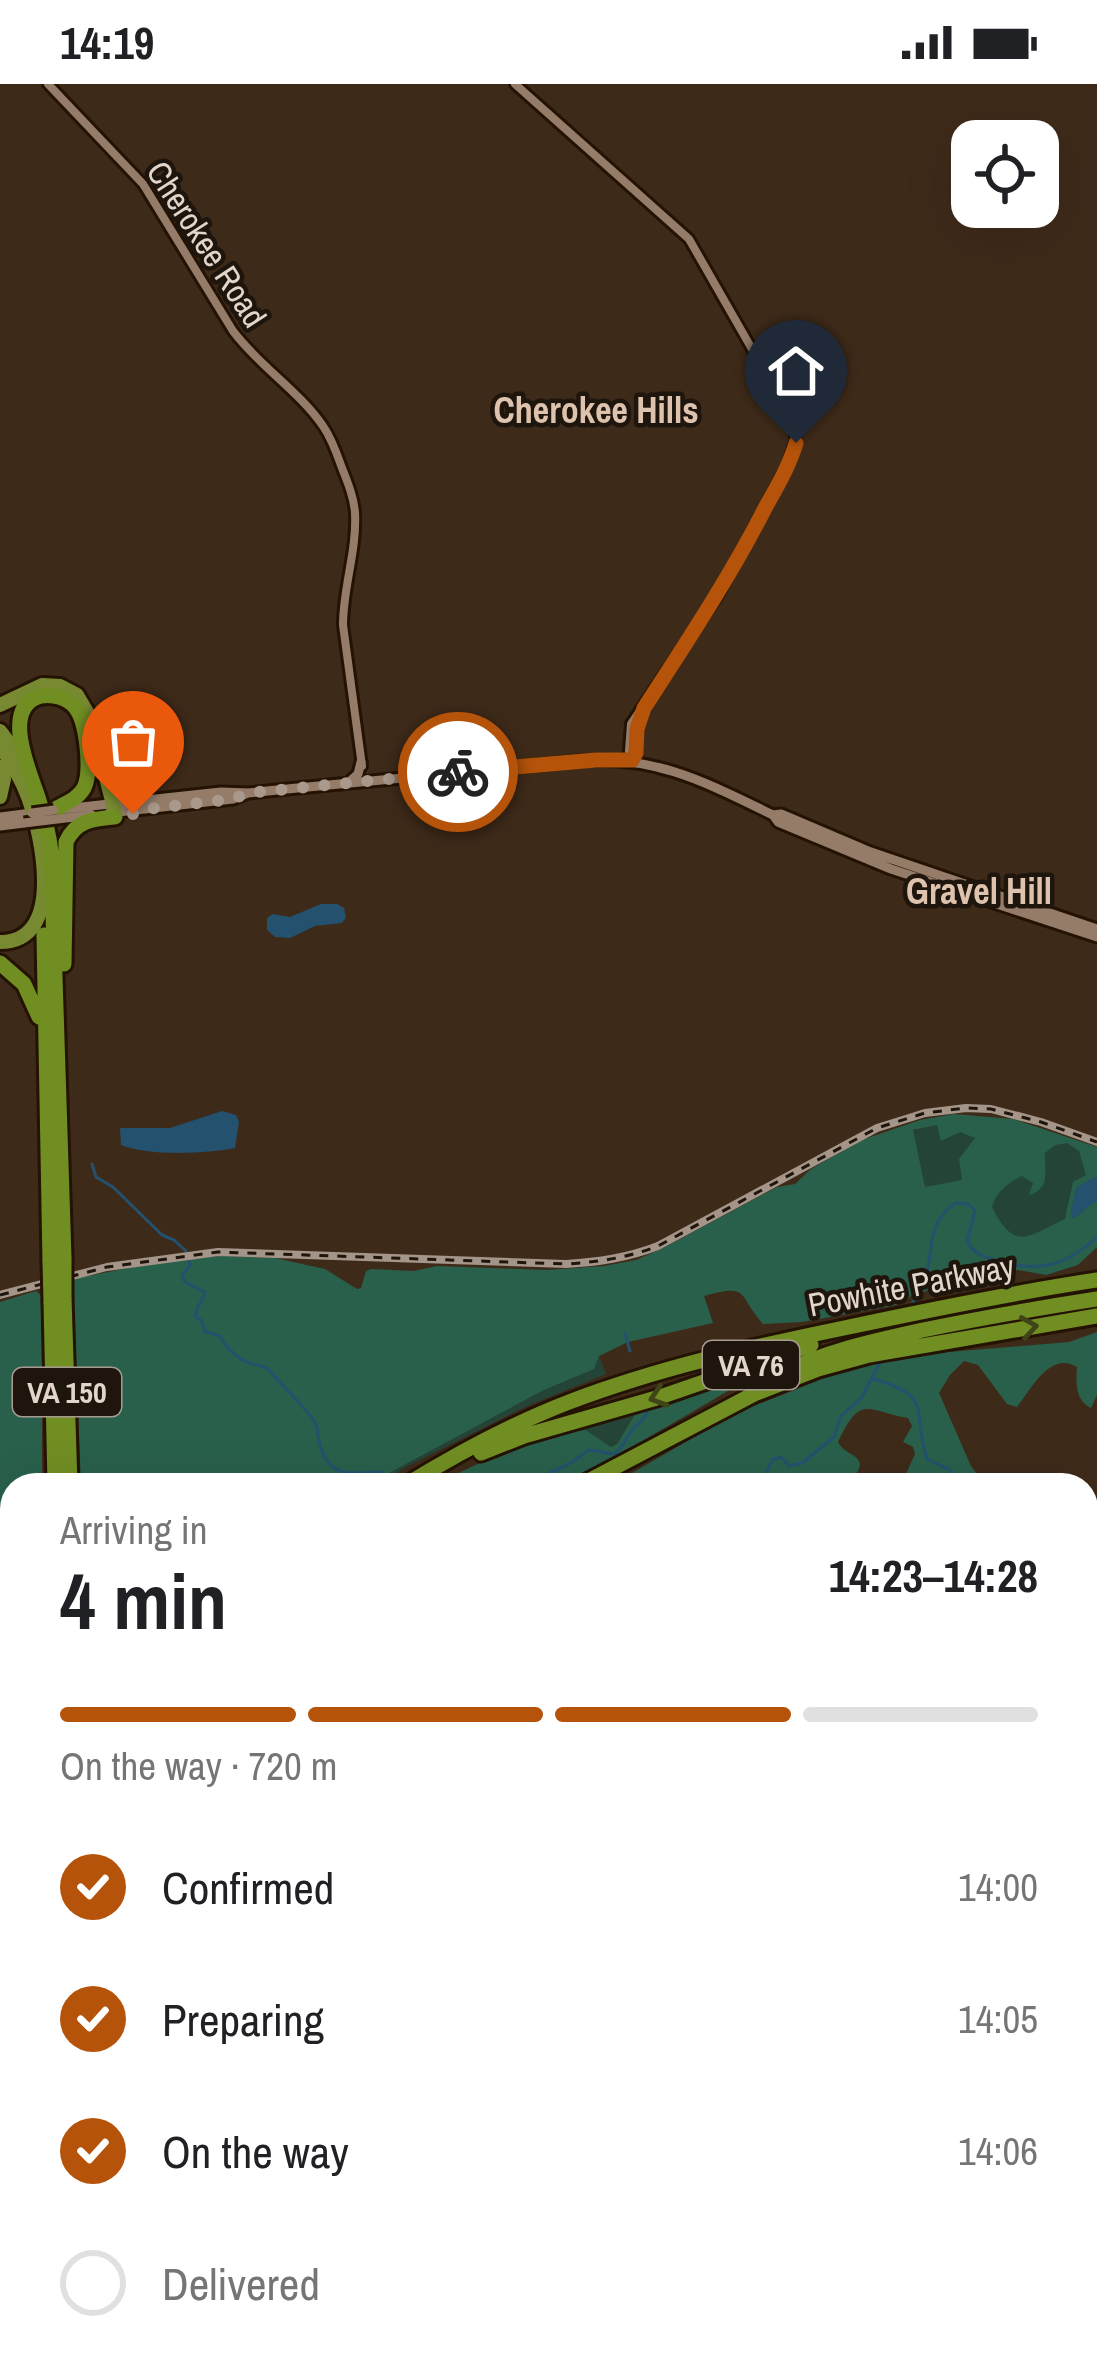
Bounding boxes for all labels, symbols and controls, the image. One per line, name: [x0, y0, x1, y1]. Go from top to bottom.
text: 14:19: [60, 12, 154, 73]
map controls: [951, 120, 1059, 228]
button: locate: [951, 120, 1059, 228]
street label: Cherokee Road: [137, 153, 277, 335]
pin: [745, 320, 847, 443]
icon: home: [763, 338, 829, 404]
district label: Cherokee Hills: [493, 386, 699, 434]
pin: [82, 691, 184, 814]
icon: bag: [100, 709, 166, 775]
courier: [398, 712, 518, 832]
icon: bike: [425, 739, 491, 805]
district label: Gravel Hill: [906, 867, 1052, 915]
street label: Powhite Parkway: [804, 1243, 1018, 1327]
one-way arrow: [1019, 1315, 1039, 1340]
road number: VA 76: [703, 1341, 799, 1389]
road number: VA 150: [13, 1368, 121, 1416]
one-way arrow: [648, 1383, 669, 1408]
text: Arriving in: [60, 1504, 208, 1556]
text: 14:23–14:28: [829, 1545, 1038, 1606]
text: 4 min: [60, 1548, 227, 1653]
text: On the way · 720 m: [60, 1740, 337, 1792]
icon: check: [60, 1854, 126, 1920]
text: Confirmed: [162, 1857, 334, 1918]
text: 14:00: [958, 1861, 1038, 1913]
icon: check: [60, 1986, 126, 2052]
text: Preparing: [162, 1989, 324, 2050]
text: 14:05: [958, 1993, 1038, 2045]
icon: check: [60, 2118, 126, 2184]
text: On the way: [162, 2121, 349, 2182]
text: 14:06: [958, 2125, 1038, 2177]
text: Delivered: [162, 2253, 320, 2314]

